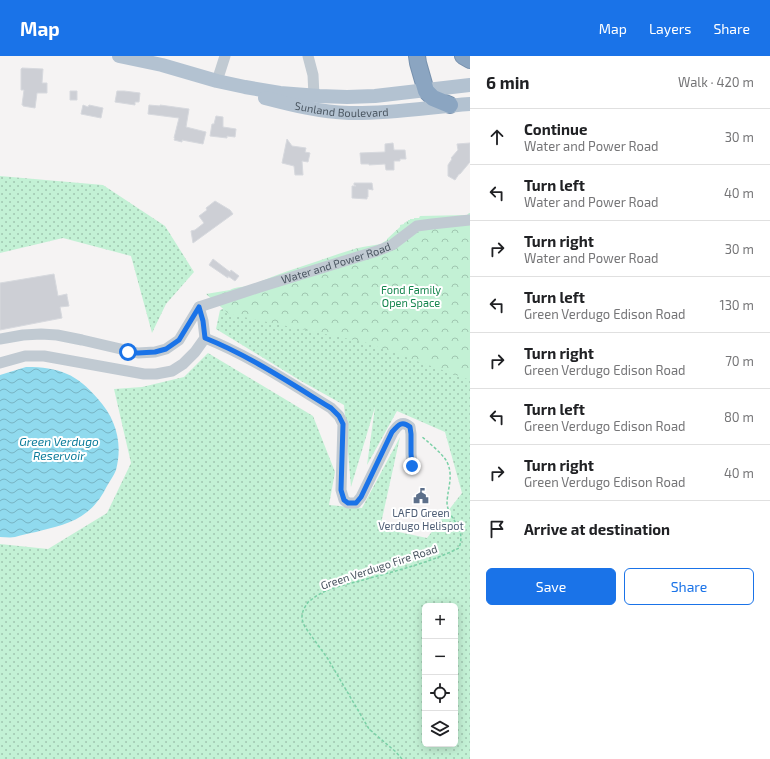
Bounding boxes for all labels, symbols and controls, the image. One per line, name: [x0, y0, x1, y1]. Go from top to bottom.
text: Map: [20, 17, 60, 40]
text: Map: [599, 20, 627, 37]
text: Layers: [649, 20, 691, 37]
text: Share: [713, 20, 750, 37]
text: 6 min: [486, 72, 530, 92]
text: Walk · 420 m: [678, 74, 754, 90]
street label: Sunland Boulevard: [294, 99, 389, 119]
text: Continue: [524, 120, 587, 138]
icon: ahead: [486, 126, 508, 148]
text: 30 m: [725, 129, 754, 145]
text: Water and Power Road: [524, 138, 659, 154]
text: Turn left: [524, 176, 585, 194]
icon: left: [486, 182, 508, 204]
text: 40 m: [724, 185, 754, 201]
text: Water and Power Road: [524, 194, 659, 210]
text: Turn right: [524, 232, 594, 250]
icon: right: [486, 238, 508, 260]
street label: Water and Power Road: [280, 239, 392, 286]
text: 30 m: [725, 241, 754, 257]
text: Water and Power Road: [524, 250, 659, 266]
park label: Fond Family Open Space: [381, 283, 441, 309]
text: Turn left: [524, 288, 585, 306]
icon: left: [486, 294, 508, 316]
text: 130 m: [719, 297, 754, 313]
text: Green Verdugo Edison Road: [524, 306, 685, 322]
route start: [119, 343, 137, 361]
text: Turn right: [524, 344, 594, 362]
icon: right: [486, 350, 508, 372]
text: 70 m: [725, 353, 754, 369]
text: Green Verdugo Edison Road: [524, 362, 685, 378]
text: Turn left: [524, 400, 585, 418]
icon: left: [486, 406, 508, 428]
text: 80 m: [724, 409, 754, 425]
text: Green Verdugo Edison Road: [524, 418, 685, 434]
water label: Green Verdugo Reservoir: [19, 434, 99, 462]
text: Turn right: [524, 456, 594, 474]
route end: [403, 457, 421, 475]
icon: right: [486, 462, 508, 484]
text: 40 m: [724, 465, 754, 481]
text: Green Verdugo Edison Road: [524, 474, 685, 490]
public building icon: LAFD Green Verdugo Helispot: [412, 487, 430, 505]
place label: LAFD Green Verdugo Helispot: [378, 506, 464, 532]
icon: arrive: [486, 518, 508, 540]
text: Arrive at destination: [524, 520, 670, 538]
street label: Green Verdugo Fire Road: [319, 541, 439, 592]
button: Save: [486, 568, 616, 605]
button: Share: [624, 568, 754, 605]
map controls: [422, 603, 458, 747]
button: +: [422, 603, 458, 639]
button: −: [422, 639, 458, 675]
button: locate: [422, 675, 458, 711]
button: layers: [422, 711, 458, 747]

